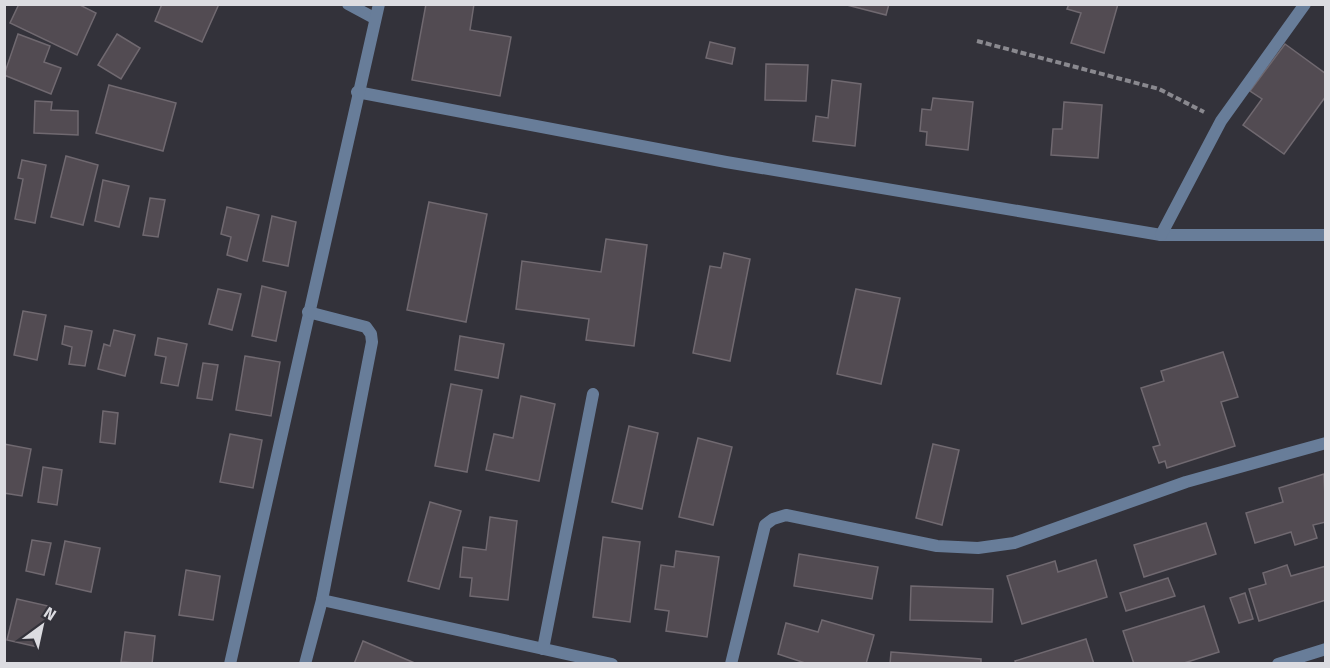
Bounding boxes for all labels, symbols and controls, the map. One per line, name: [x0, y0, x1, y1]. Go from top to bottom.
north arrow: [12, 596, 72, 656]
text: N: [40, 603, 60, 625]

